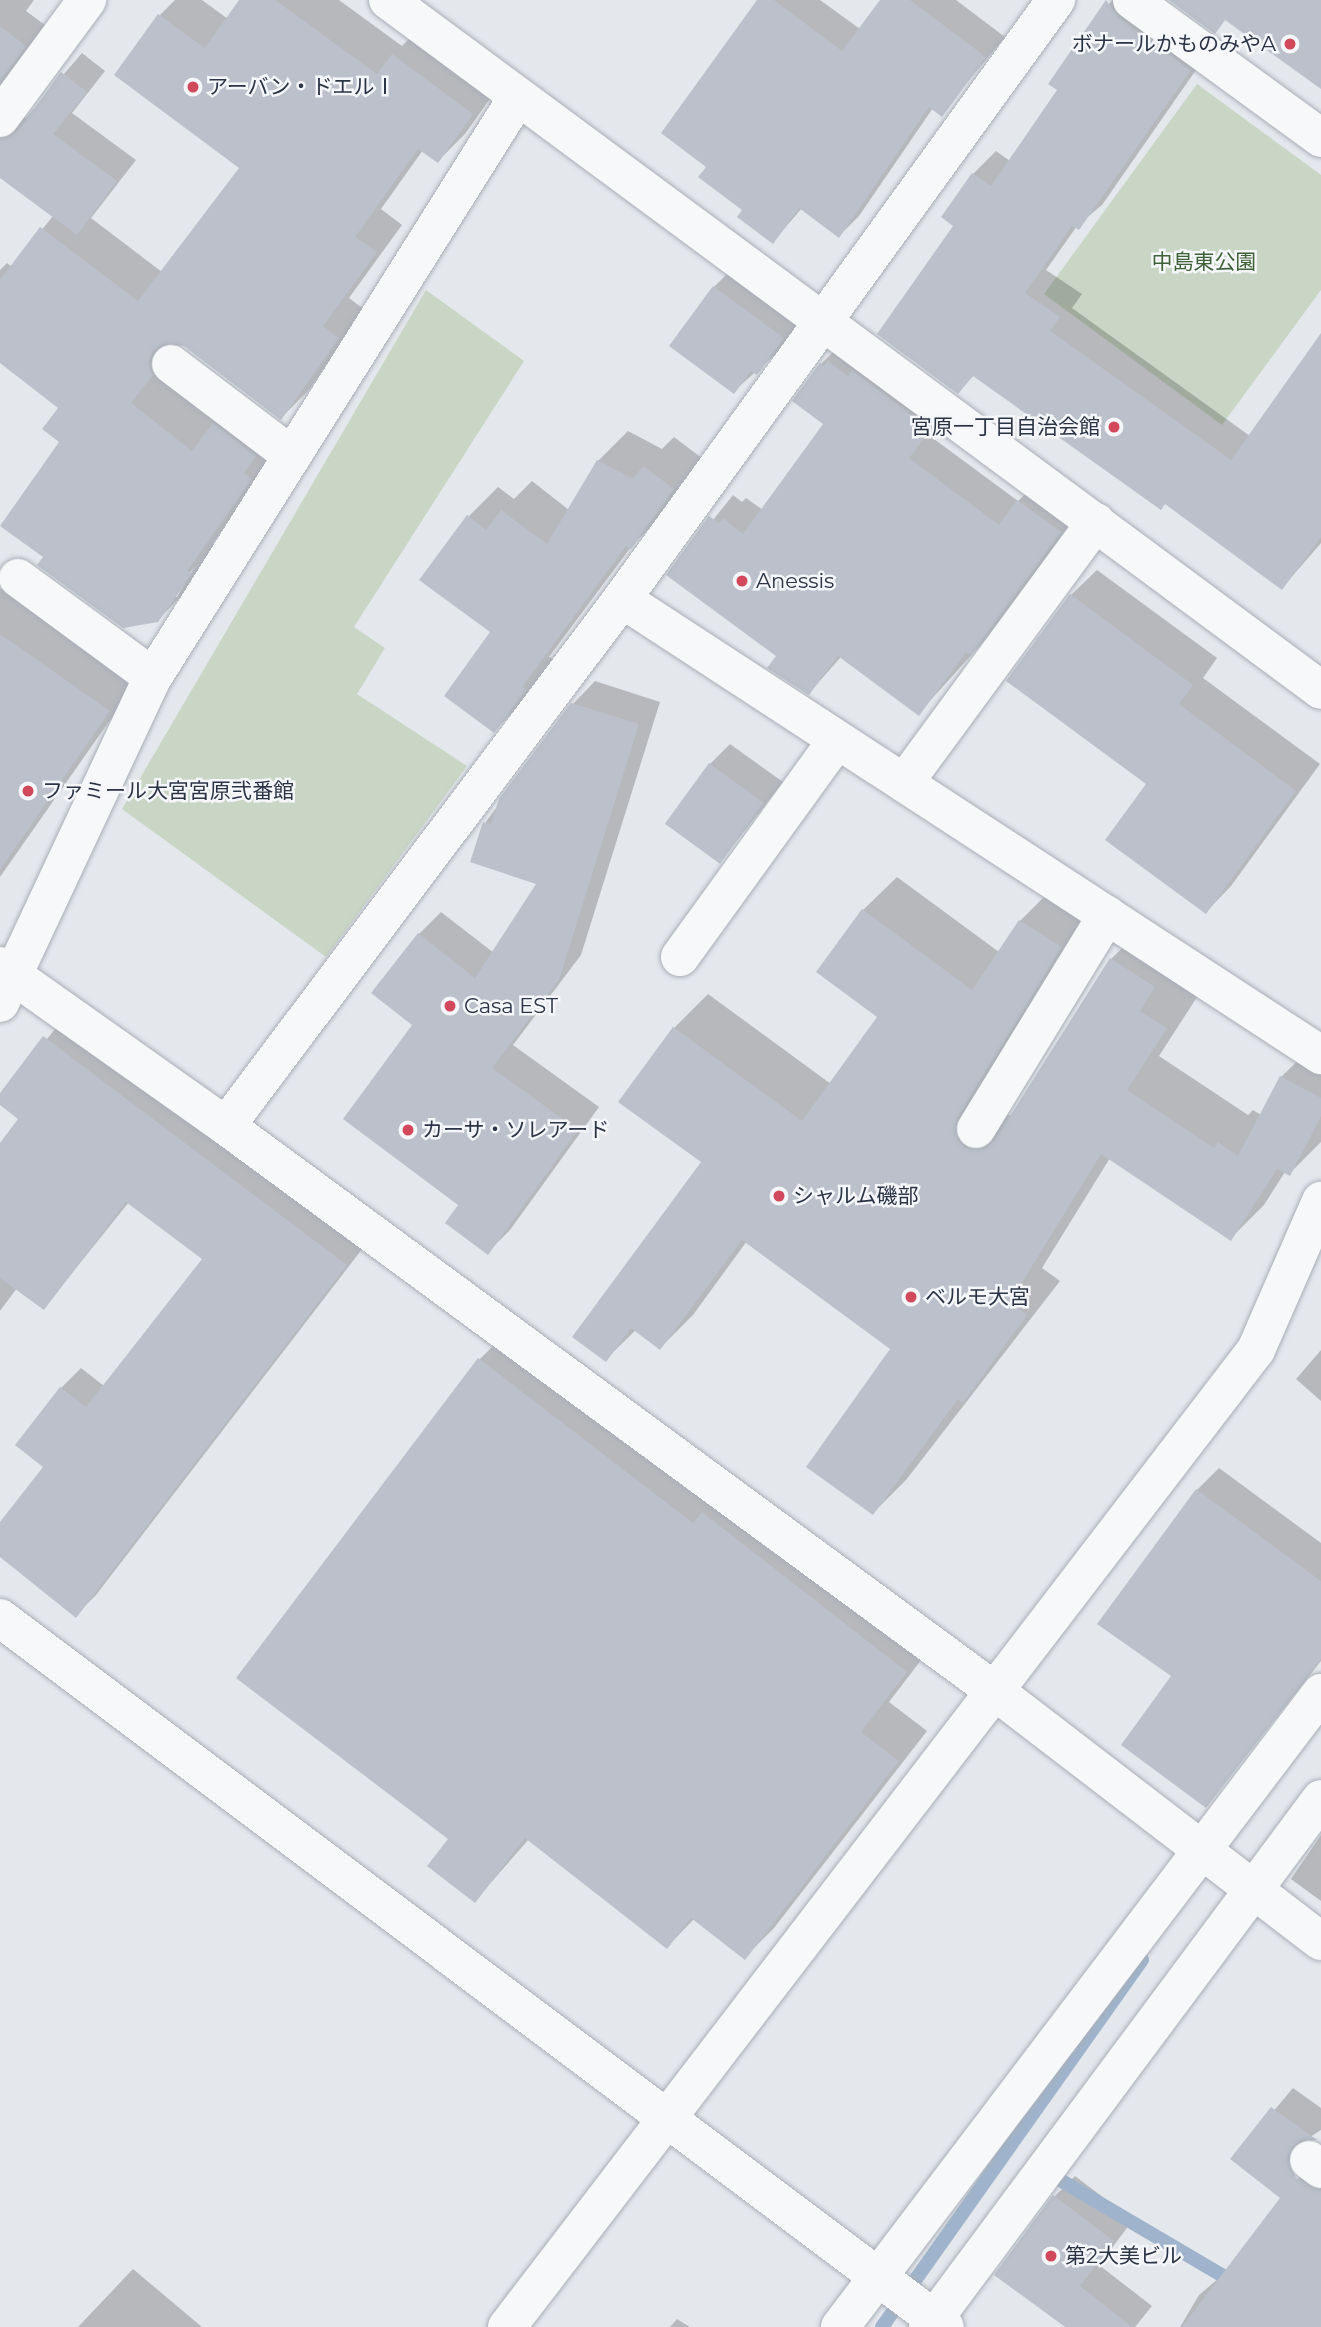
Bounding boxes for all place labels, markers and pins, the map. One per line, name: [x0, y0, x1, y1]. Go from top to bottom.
place label: ボナールかものみやA: [1072, 31, 1276, 57]
marker: ボナールかものみやA: [1282, 36, 1298, 52]
place label: アーバン・ドエルⅠ: [207, 74, 395, 100]
marker: アーバン・ドエルⅠ: [185, 79, 201, 95]
place label: 宮原一丁目自治会館: [911, 414, 1100, 440]
marker: 宮原一丁目自治会館: [1106, 419, 1122, 435]
place label: Anessis: [756, 568, 834, 594]
marker: Anessis: [734, 573, 750, 589]
place label: ファミール大宮宮原弐番館: [42, 778, 294, 804]
marker: ファミール大宮宮原弐番館: [20, 783, 36, 799]
place label: Casa EST: [464, 993, 558, 1019]
marker: Casa EST: [442, 998, 458, 1014]
place label: カーサ・ソレアード: [422, 1117, 610, 1143]
marker: カーサ・ソレアード: [400, 1122, 416, 1138]
place label: シャルム磯部: [793, 1183, 919, 1209]
marker: シャルム磯部: [771, 1188, 787, 1204]
place label: ベルモ大宮: [925, 1284, 1030, 1310]
marker: ベルモ大宮: [903, 1289, 919, 1305]
place label: 第2大美ビル: [1065, 2243, 1182, 2269]
marker: 第2大美ビル: [1043, 2248, 1059, 2264]

